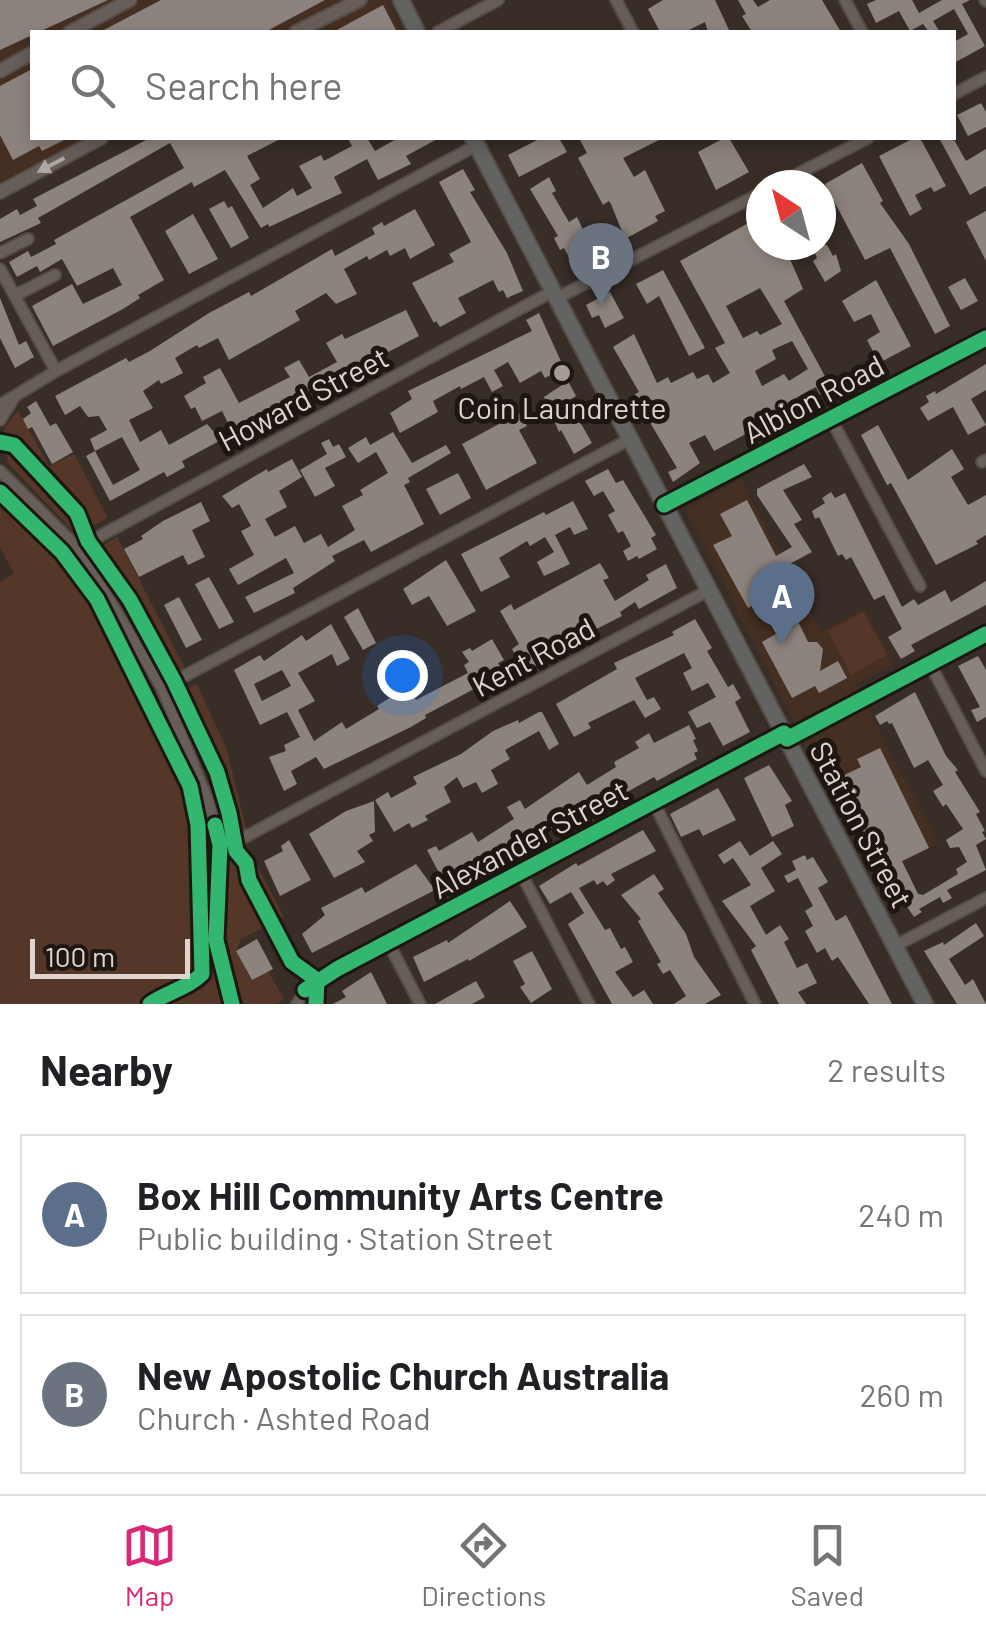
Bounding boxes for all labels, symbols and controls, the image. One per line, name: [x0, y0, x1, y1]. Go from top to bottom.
search box: [30, 30, 956, 140]
icon: search: [65, 58, 120, 113]
text: Search here: [145, 62, 343, 108]
one-way arrow: [36, 156, 65, 173]
north arrow: [746, 170, 836, 260]
pin: B: [568, 222, 634, 305]
street label: Howard Street: [212, 338, 394, 458]
street label: Albion Road: [737, 346, 889, 450]
marker: Coin Laundrette: [551, 362, 573, 384]
place label: Coin Laundrette: [457, 389, 667, 425]
pin: A: [750, 562, 814, 644]
street label: Kent Road: [466, 609, 600, 703]
your location: [377, 650, 428, 701]
street label: Station Street: [803, 735, 921, 913]
street label: Alexander Street: [425, 771, 633, 905]
scale bar: [30, 934, 190, 978]
text: 100 m: [45, 939, 115, 973]
text: Nearby: [40, 1044, 173, 1094]
text: 2 results: [827, 1050, 946, 1088]
text: Box Hill Community Arts Centre: [137, 1172, 664, 1218]
text: A: [64, 1195, 85, 1233]
text: 240 m: [858, 1195, 944, 1233]
text: Public building · Station Street: [137, 1218, 554, 1256]
text: New Apostolic Church Australia: [137, 1352, 669, 1398]
text: B: [65, 1375, 84, 1413]
text: 260 m: [859, 1375, 944, 1413]
text: Church · Ashted Road: [137, 1398, 431, 1436]
tab: Map: [122, 1518, 177, 1612]
tab: Directions: [421, 1518, 546, 1612]
tab: Saved: [790, 1518, 864, 1612]

